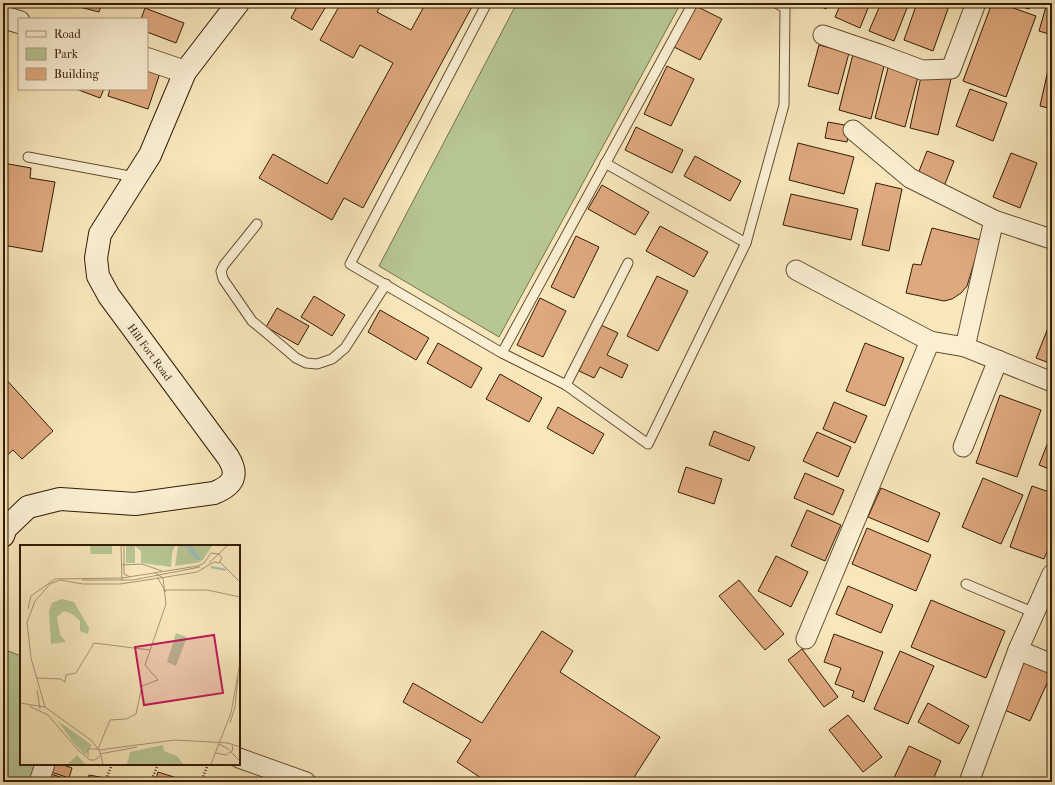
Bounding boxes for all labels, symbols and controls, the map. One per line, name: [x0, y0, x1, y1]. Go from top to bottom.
legend: [18, 18, 148, 90]
text: Road: [54, 27, 81, 41]
text: Park: [54, 47, 79, 61]
text: Building: [54, 67, 99, 81]
street label: Hill Fort Road: [125, 321, 175, 384]
inset map: [20, 545, 240, 765]

